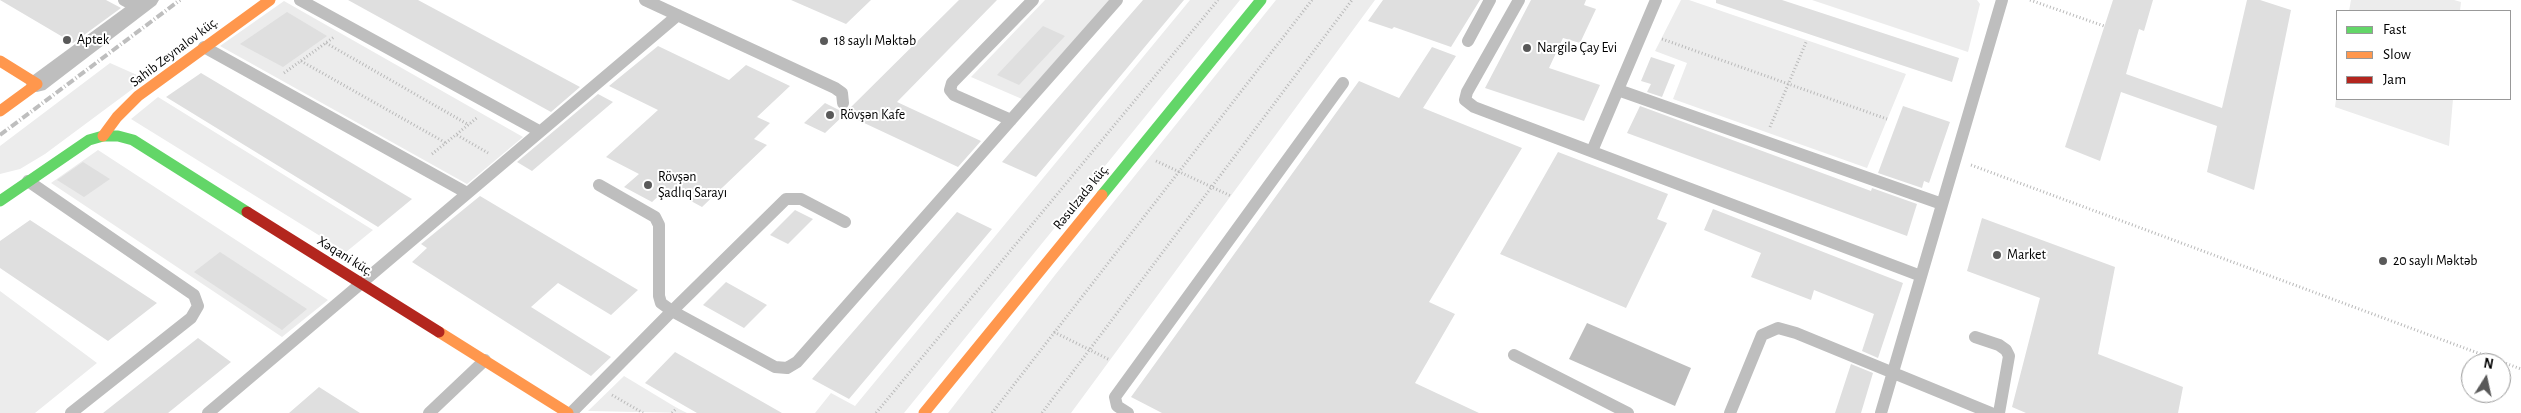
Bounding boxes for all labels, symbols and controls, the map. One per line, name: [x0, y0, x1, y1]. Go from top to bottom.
legend: [2336, 10, 2511, 100]
street label: Sahib Zeynalov küç.: [127, 13, 221, 91]
text: Fast: [2383, 22, 2406, 37]
place label: Aptek: [77, 32, 109, 48]
place label: 18 saylı Məktəb: [834, 33, 916, 49]
marker: Aptek: [61, 34, 73, 46]
marker: 18 saylı Məktəb: [818, 35, 830, 47]
place label: Nargilə Çay Evi: [1537, 40, 1617, 56]
marker: Nargilə Çay Evi: [1521, 42, 1533, 54]
text: Slow: [2383, 47, 2411, 62]
text: Jam: [2383, 72, 2406, 87]
place label: Rövşən Kafe: [840, 107, 905, 123]
marker: Rövşən Kafe: [824, 109, 836, 121]
street label: Rəsulzadə küç.: [1049, 161, 1113, 233]
place label: Rövşən Şadlıq Sarayı: [658, 169, 727, 202]
marker: Rövşən Şadlıq Sarayı: [642, 179, 654, 191]
street label: Xəqani küç.: [314, 232, 376, 280]
place label: Market: [2007, 247, 2046, 263]
marker: Market: [1991, 249, 2003, 261]
place label: 20 saylı Məktəb: [2393, 253, 2478, 269]
marker: 20 saylı Məktəb: [2377, 255, 2389, 267]
north arrow: [2461, 353, 2511, 403]
text: N: [2482, 356, 2494, 372]

